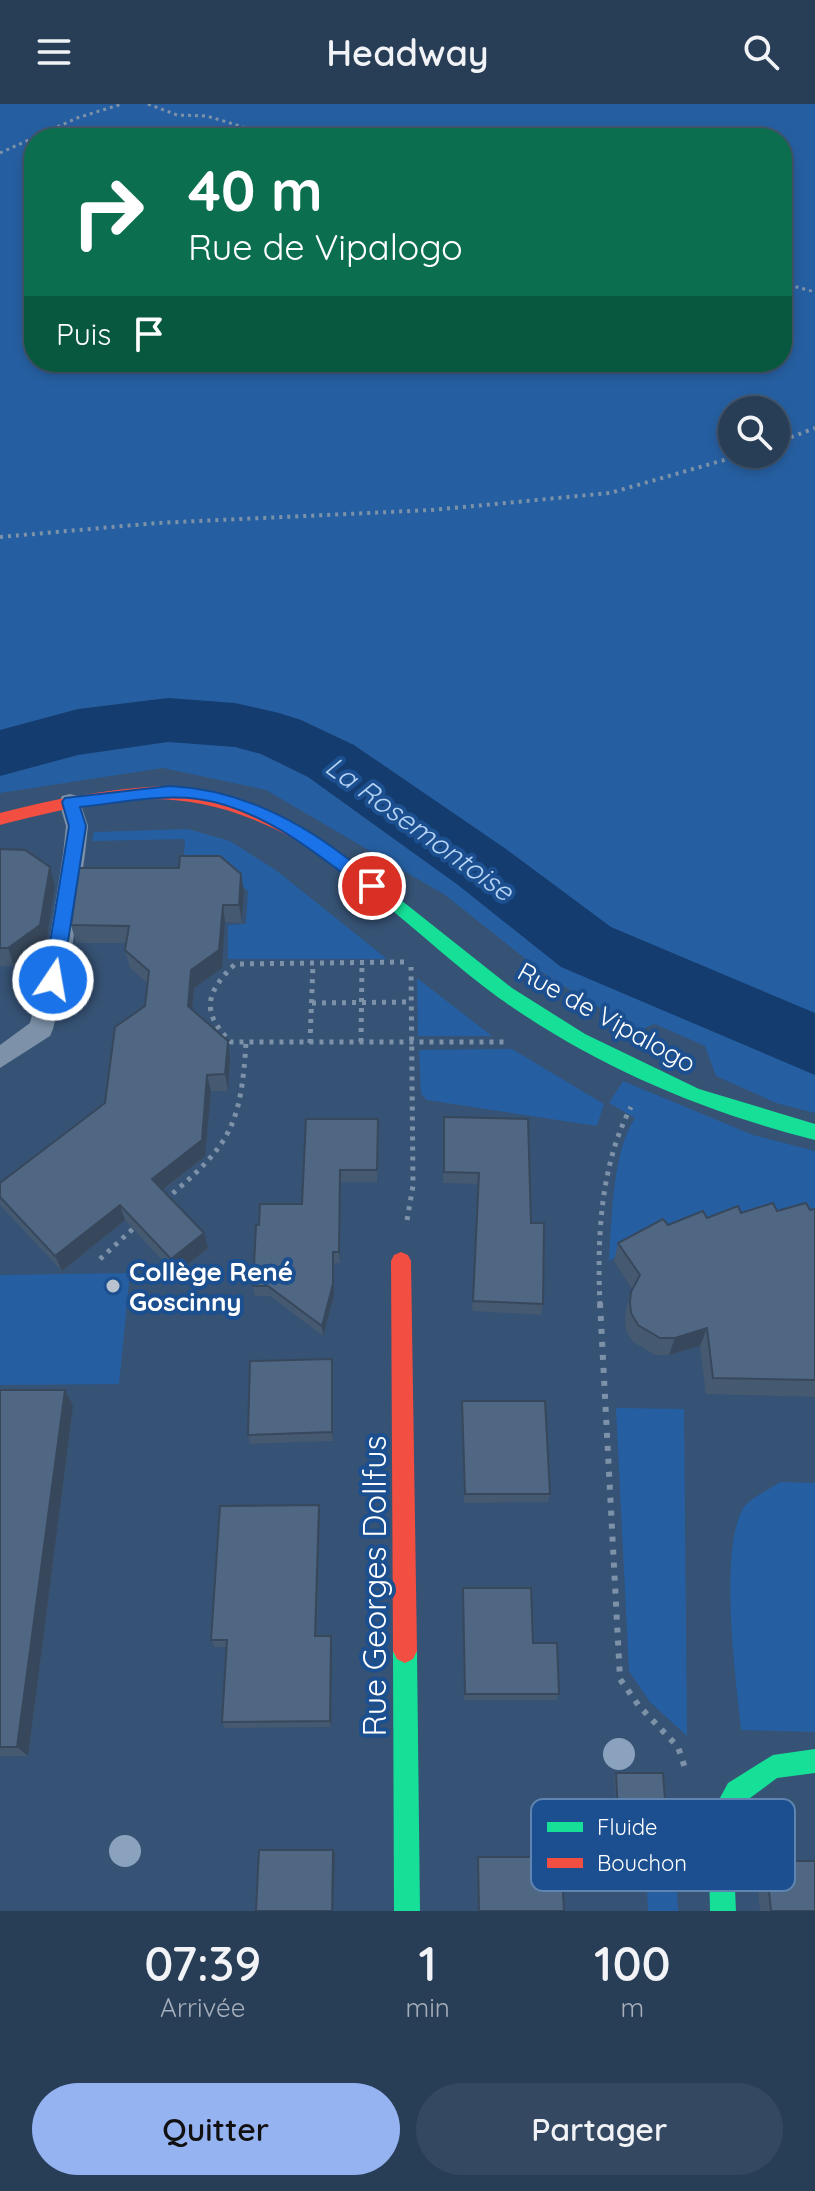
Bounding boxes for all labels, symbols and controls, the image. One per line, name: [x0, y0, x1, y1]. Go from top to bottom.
icon: menu: [32, 30, 76, 74]
text: Headway: [326, 30, 489, 75]
icon: search: [739, 30, 783, 74]
text: 40 m: [188, 155, 323, 225]
icon: right: [56, 160, 160, 264]
text: Rue de Vipalogo: [188, 224, 463, 269]
icon: arrive: [127, 312, 171, 356]
text: Puis: [56, 315, 111, 353]
map controls: [718, 396, 790, 468]
button: search: [718, 396, 790, 468]
water label: La Rosemontoise: [319, 748, 522, 909]
pin: [338, 852, 406, 920]
icon: arrive: [350, 864, 394, 908]
position arrow: [11, 938, 95, 1022]
street label: Rue de Vipalogo: [512, 954, 702, 1080]
place label: Collège René Goscinny: [129, 1255, 293, 1318]
marker: Collège René Goscinny: [104, 1277, 122, 1295]
street label: Rue Georges Dollfus: [354, 1436, 394, 1736]
legend: [531, 1799, 795, 1891]
text: Fluide: [597, 1813, 657, 1841]
text: Bouchon: [597, 1849, 687, 1877]
text: 07:39: [144, 1933, 261, 1993]
text: 1: [419, 1933, 437, 1993]
text: 100: [594, 1933, 671, 1993]
text: Arrivée: [160, 1991, 245, 2024]
text: min: [406, 1991, 450, 2024]
text: m: [621, 1991, 644, 2024]
button: Quitter: [32, 2083, 400, 2175]
button: Partager: [416, 2083, 783, 2175]

